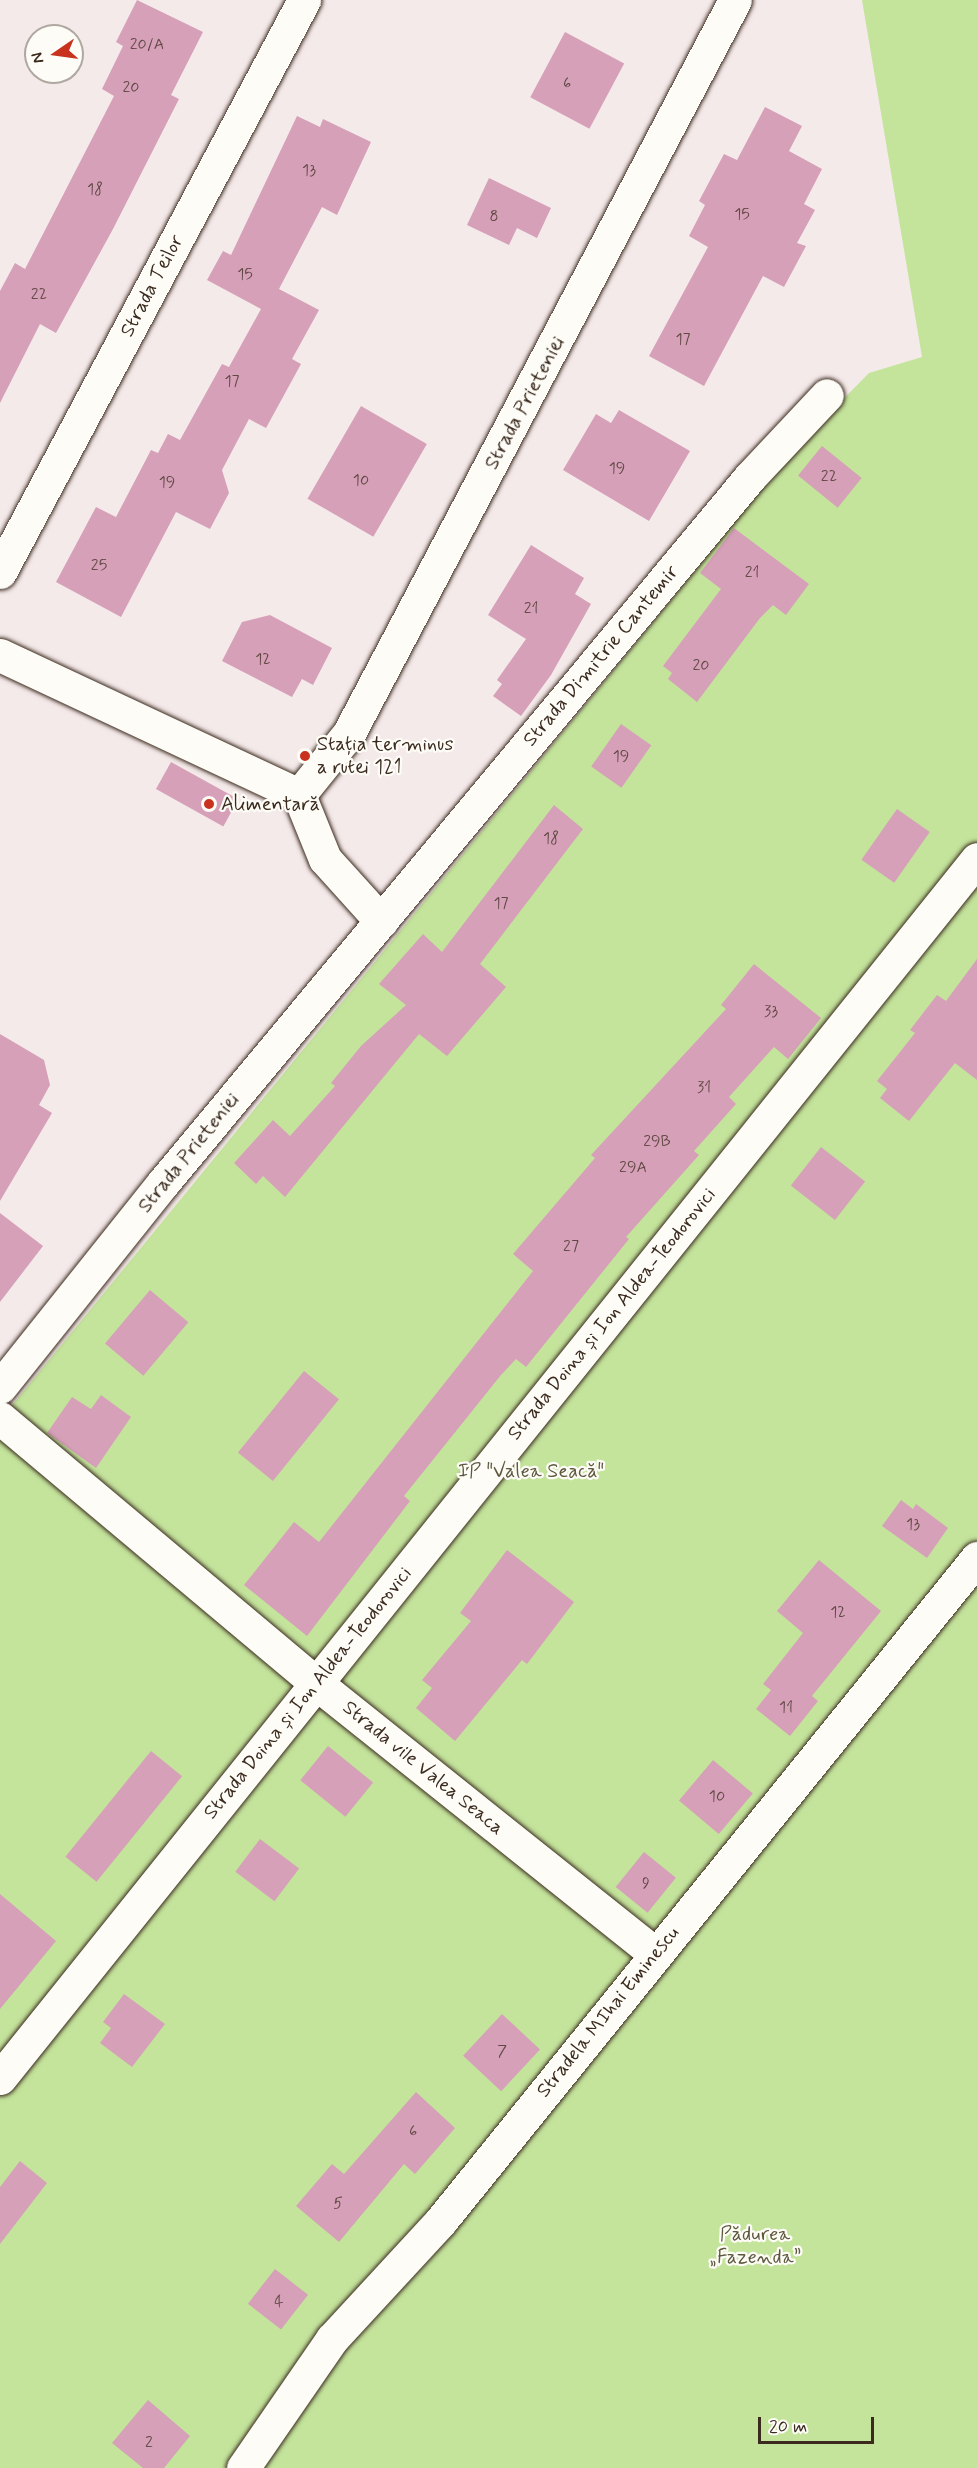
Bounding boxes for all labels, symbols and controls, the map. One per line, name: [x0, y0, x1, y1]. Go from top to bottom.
north arrow: [24, 24, 84, 84]
house number: 20/A: [130, 35, 164, 55]
text: N: [26, 50, 49, 65]
house number: 6: [563, 74, 571, 94]
house number: 20: [123, 78, 139, 98]
house number: 13: [302, 161, 316, 181]
house number: 18: [87, 180, 103, 200]
house number: 15: [734, 205, 750, 225]
house number: 8: [489, 207, 499, 227]
street label: Strada Teilor: [116, 232, 188, 340]
house number: 15: [237, 265, 253, 285]
house number: 22: [31, 285, 47, 305]
house number: 17: [675, 330, 691, 350]
street label: Strada Prieteniei: [481, 334, 569, 472]
house number: 17: [224, 372, 240, 392]
house number: 19: [609, 459, 625, 479]
house number: 22: [821, 467, 837, 487]
house number: 10: [353, 471, 369, 491]
house number: 19: [159, 473, 175, 493]
house number: 25: [91, 556, 107, 576]
street label: Strada Dimitrie Cantemir: [520, 562, 682, 750]
house number: 21: [745, 563, 759, 583]
house number: 21: [524, 599, 538, 619]
house number: 12: [255, 650, 271, 670]
house number: 20: [693, 656, 709, 676]
place label: Stația terminus a rutei 121: [317, 732, 458, 779]
house number: 19: [613, 747, 629, 767]
marker: Stația terminus a rutei 121: [298, 749, 312, 763]
place label: Alimentară: [221, 792, 320, 816]
marker: Alimentară: [202, 797, 216, 811]
house number: 18: [543, 829, 559, 849]
house number: 17: [493, 894, 509, 914]
house number: 33: [764, 1002, 778, 1022]
house number: 31: [697, 1078, 711, 1098]
street label: Strada Prieteniei: [135, 1090, 243, 1216]
house number: 29B: [643, 1132, 671, 1152]
house number: 29A: [619, 1158, 647, 1178]
street label: Strada Doina și Ion Aldea-Teodorovici: [503, 1184, 721, 1444]
house number: 27: [563, 1237, 579, 1257]
park label: IP "Valea Seacă": [458, 1459, 604, 1483]
house number: 13: [906, 1515, 920, 1535]
street label: Strada Doina și Ion Aldea-Teodorovici: [199, 1563, 417, 1823]
house number: 12: [830, 1603, 846, 1623]
street label: Strada vile Valea Seaca: [337, 1695, 509, 1841]
house number: 11: [779, 1698, 793, 1718]
house number: 10: [709, 1787, 725, 1807]
house number: 9: [642, 1874, 650, 1894]
street label: Stradela MIhai Eminescu: [531, 1921, 685, 2103]
house number: 7: [497, 2042, 507, 2062]
house number: 6: [409, 2122, 417, 2142]
house number: 5: [333, 2194, 343, 2214]
park label: Pădurea „Fazenda”: [709, 2222, 801, 2269]
house number: 4: [274, 2292, 284, 2312]
scale bar: [761, 2405, 876, 2443]
text: 20 m: [769, 2415, 807, 2439]
house number: 2: [145, 2433, 153, 2453]

